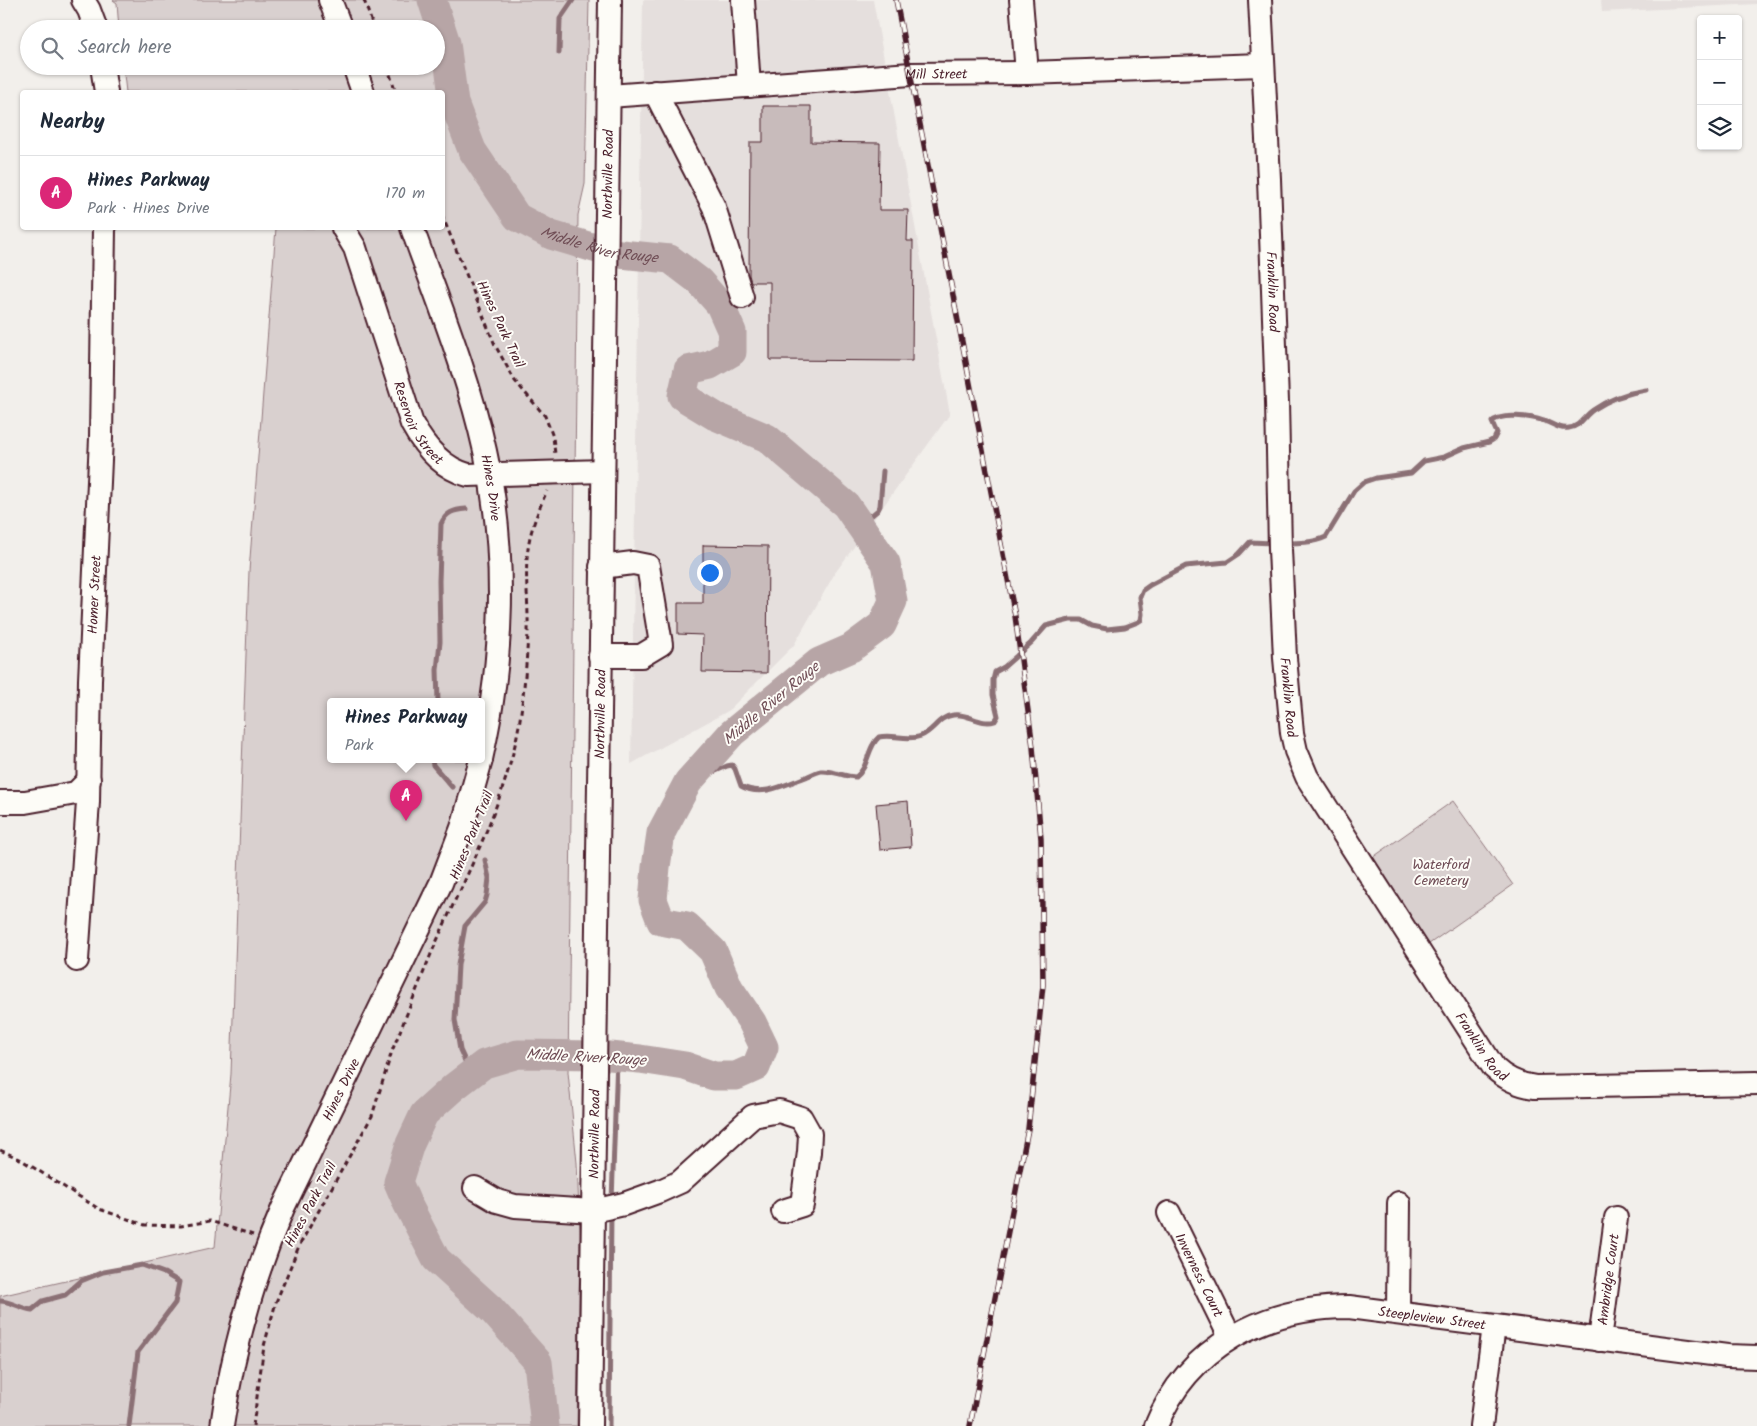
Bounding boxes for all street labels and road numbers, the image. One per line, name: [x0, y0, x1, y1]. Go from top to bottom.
street label: Mill Street: [904, 64, 968, 86]
street label: Northville Road: [597, 128, 620, 219]
street label: Franklin Road: [1260, 251, 1285, 333]
street label: Hines Park Trail: [470, 277, 530, 372]
street label: Reservoir Street: [387, 378, 448, 471]
street label: Hines Drive: [474, 452, 506, 523]
street label: Homer Street: [82, 554, 108, 634]
street label: Franklin Road: [1273, 656, 1303, 741]
street label: Northville Road: [589, 668, 613, 759]
street label: Hines Park Trail: [444, 787, 500, 883]
street label: Franklin Road: [1449, 1008, 1513, 1088]
street label: Hines Drive: [317, 1054, 366, 1125]
street label: Northville Road: [583, 1088, 607, 1179]
street label: Hines Park Trail: [279, 1157, 343, 1251]
street label: Inverness Court: [1168, 1229, 1229, 1322]
street label: Ambridge Court: [1592, 1232, 1626, 1327]
street label: Steepleview Street: [1377, 1301, 1488, 1337]

